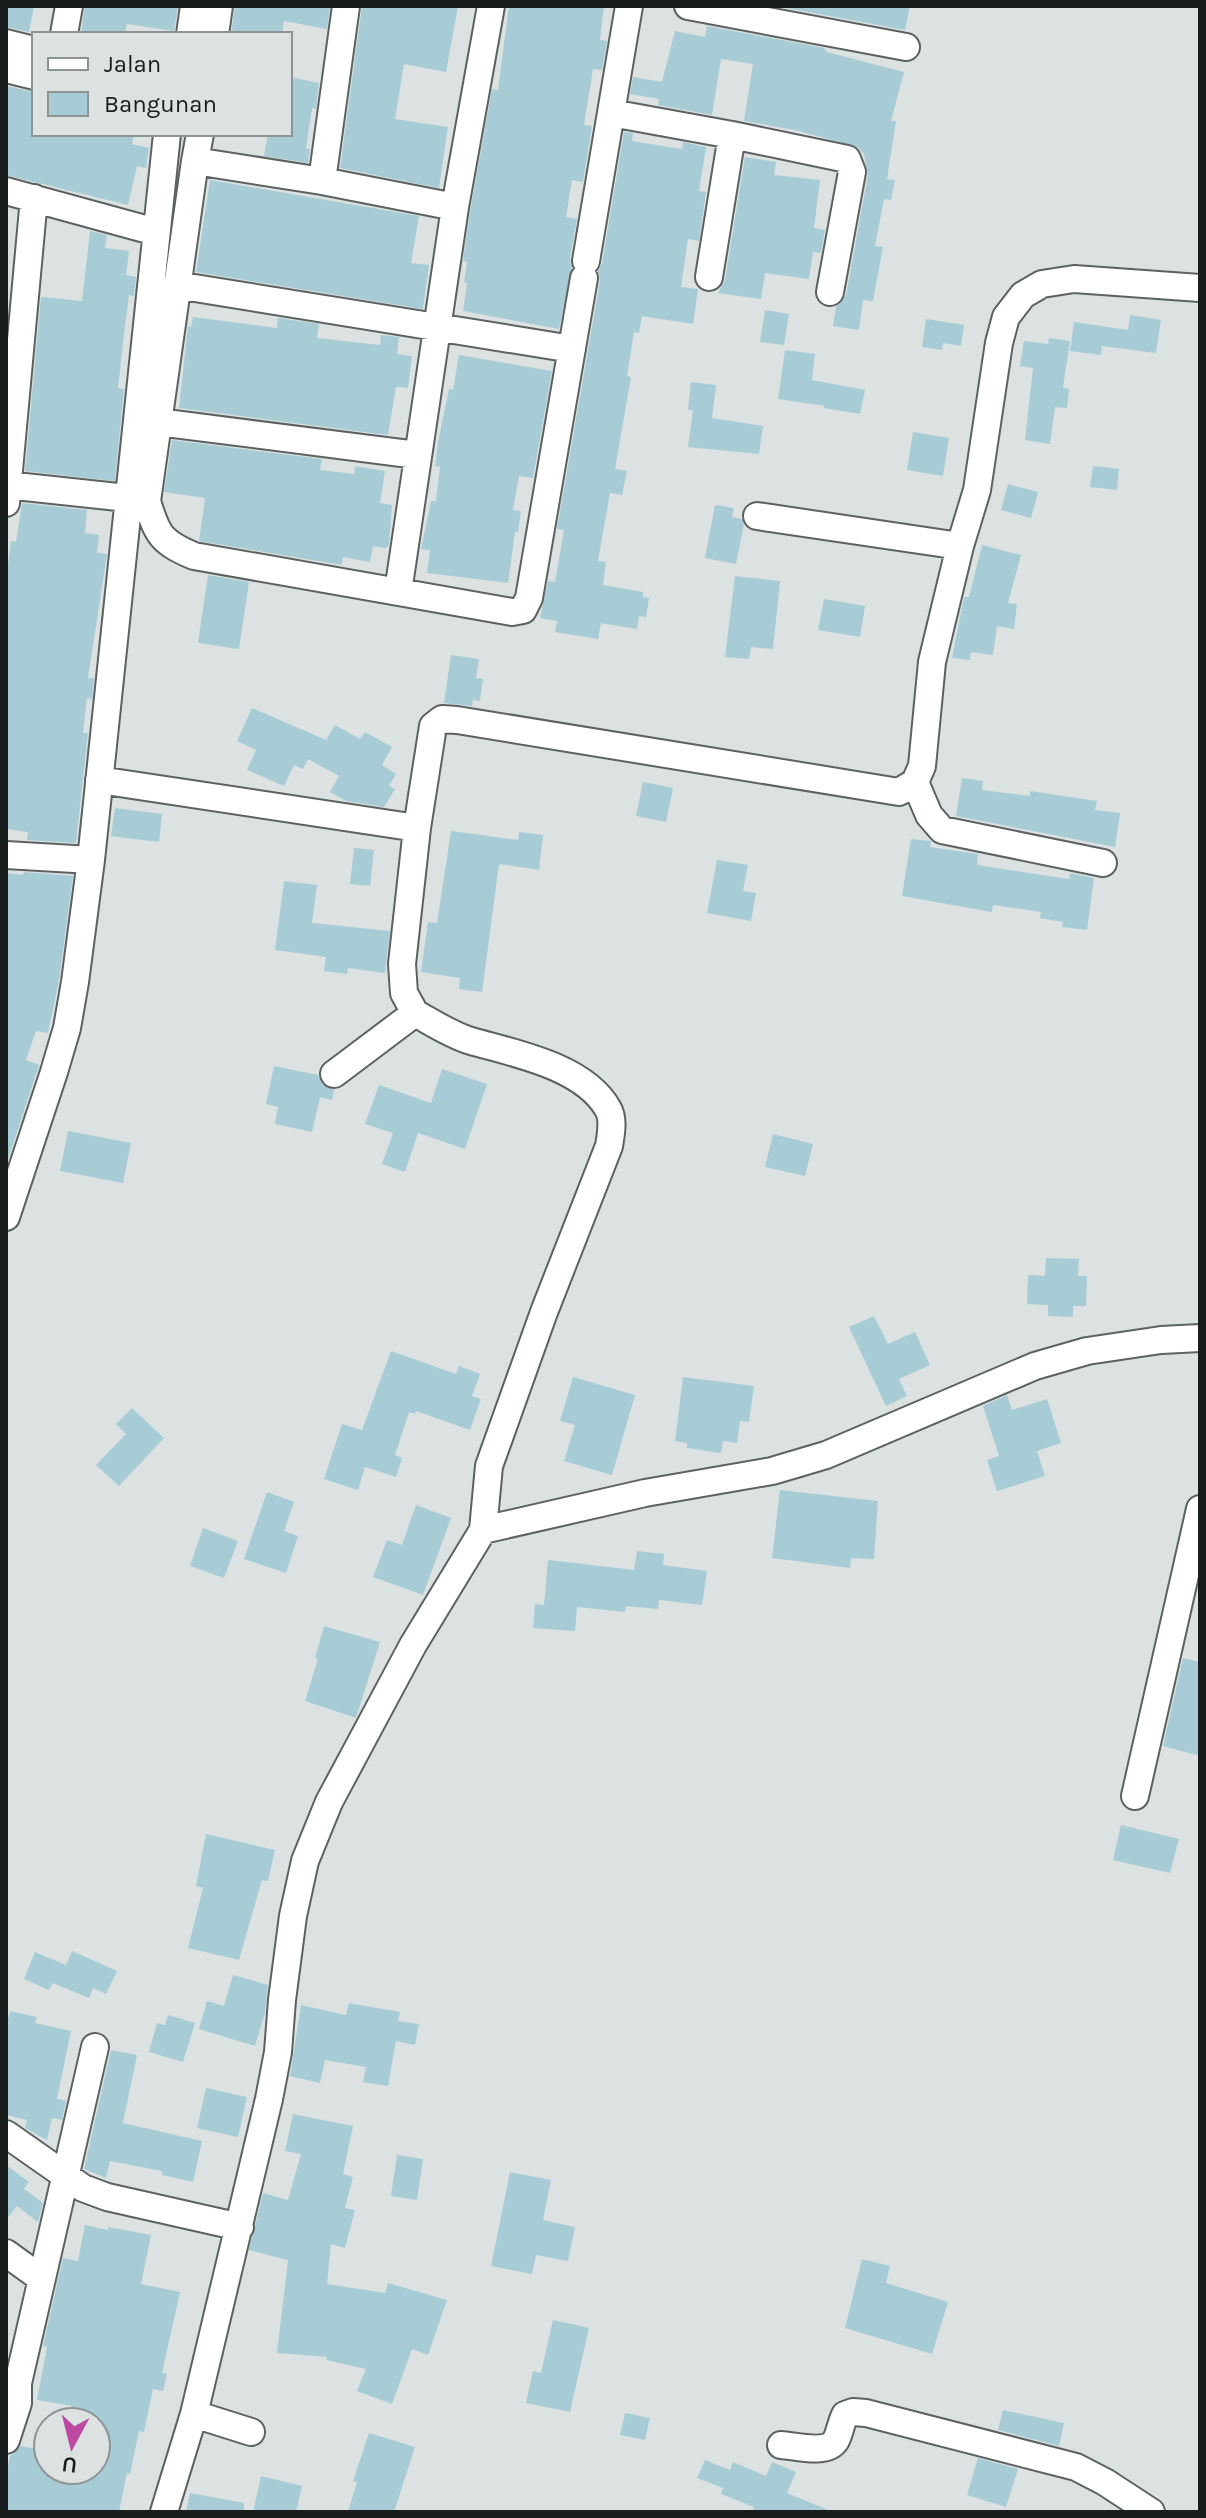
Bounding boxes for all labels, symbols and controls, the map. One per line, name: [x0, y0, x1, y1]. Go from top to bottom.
legend: [32, 32, 292, 136]
text: Jalan: [104, 50, 161, 78]
text: Bangunan: [104, 90, 217, 118]
north arrow: [32, 2406, 112, 2486]
text: U: [61, 2451, 79, 2479]

